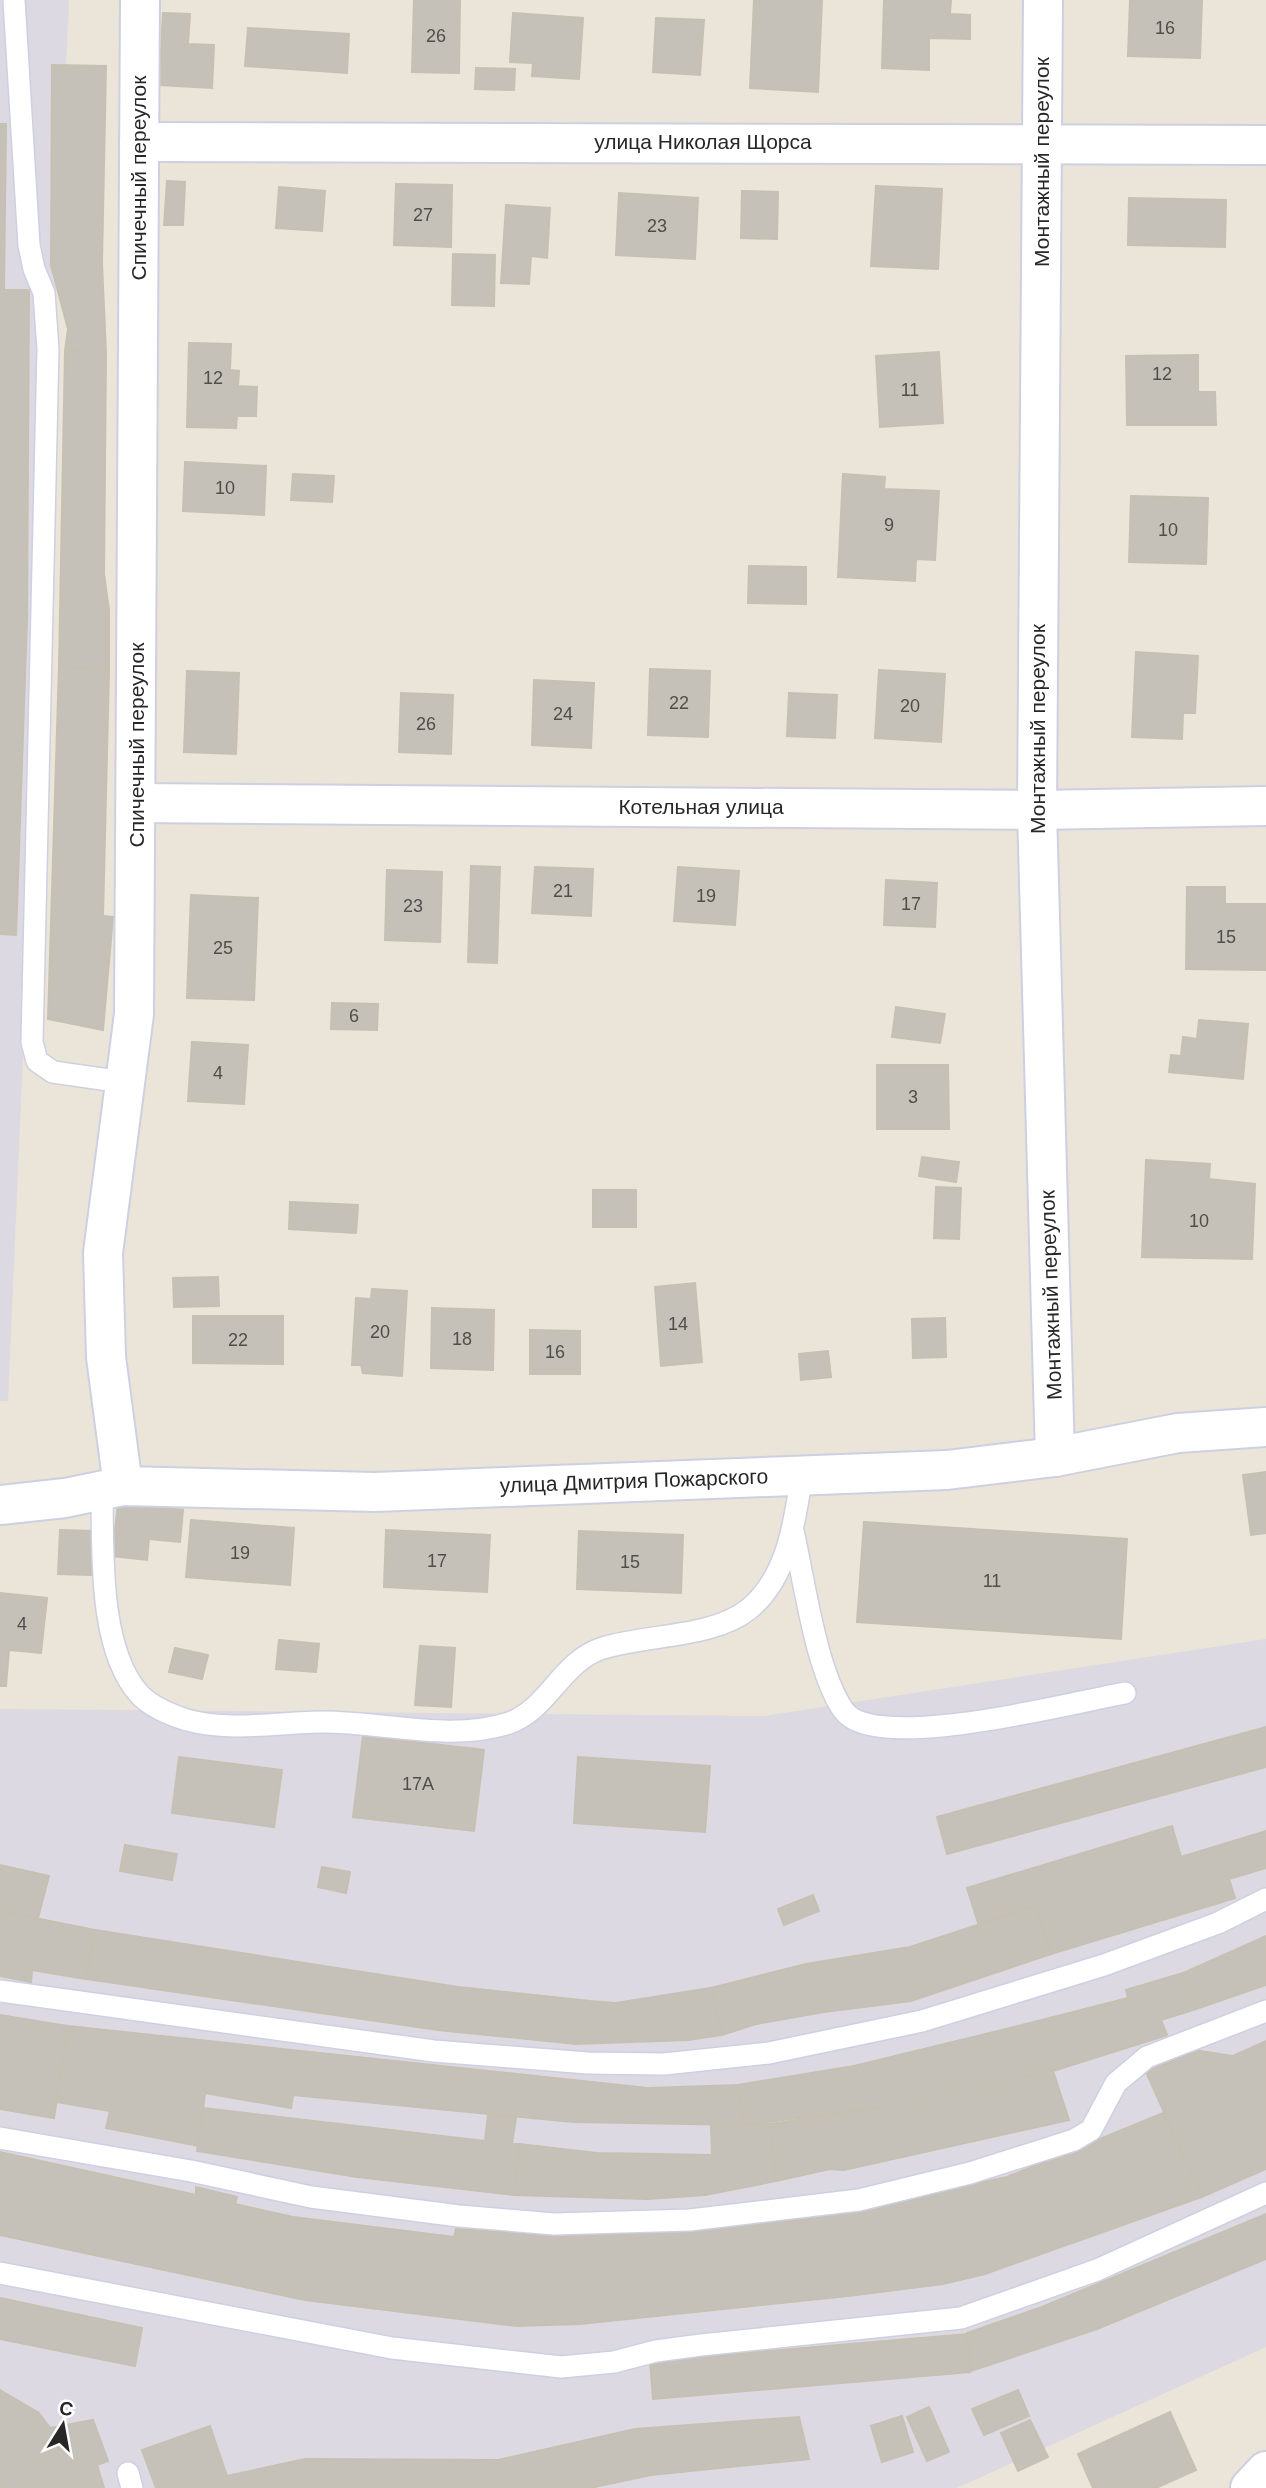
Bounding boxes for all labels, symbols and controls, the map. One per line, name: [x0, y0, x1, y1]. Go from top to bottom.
house number: 16: [1155, 18, 1175, 38]
house number: 26: [426, 26, 446, 46]
street label: Монтажный переулок: [1030, 56, 1053, 267]
street label: Спичечный переулок: [127, 75, 150, 280]
street label: улица Николая Щорса: [594, 130, 812, 153]
house number: 27: [413, 205, 433, 225]
house number: 23: [647, 216, 667, 236]
house number: 12: [1152, 364, 1172, 384]
house number: 12: [203, 368, 223, 388]
house number: 11: [901, 380, 919, 400]
house number: 10: [215, 478, 235, 498]
house number: 9: [884, 515, 894, 535]
house number: 10: [1158, 520, 1178, 540]
street label: Монтажный переулок: [1026, 623, 1049, 834]
street label: Спичечный переулок: [125, 642, 148, 847]
house number: 22: [669, 693, 689, 713]
house number: 20: [900, 696, 920, 716]
house number: 24: [553, 704, 573, 724]
house number: 26: [416, 714, 436, 734]
street label: Котельная улица: [618, 795, 784, 818]
house number: 21: [553, 881, 573, 901]
house number: 19: [696, 886, 716, 906]
house number: 17: [901, 894, 921, 914]
house number: 23: [403, 896, 423, 916]
house number: 15: [1216, 927, 1236, 947]
house number: 25: [213, 938, 233, 958]
house number: 6: [349, 1006, 359, 1026]
house number: 4: [213, 1063, 223, 1083]
house number: 3: [908, 1087, 918, 1107]
street label: Монтажный переулок: [1035, 1189, 1066, 1400]
house number: 10: [1189, 1211, 1209, 1231]
house number: 14: [668, 1314, 688, 1334]
house number: 20: [370, 1322, 390, 1342]
house number: 18: [452, 1329, 472, 1349]
house number: 22: [228, 1330, 248, 1350]
house number: 16: [545, 1342, 565, 1362]
street label: улица Дмитрия Пожарского: [499, 1464, 769, 1497]
house number: 19: [230, 1543, 250, 1563]
house number: 17: [427, 1551, 447, 1571]
house number: 15: [620, 1552, 640, 1572]
house number: 11: [983, 1571, 1001, 1591]
house number: 4: [17, 1614, 27, 1634]
house number: 17А: [402, 1774, 434, 1794]
north arrow: [28, 2390, 98, 2460]
text: С: [57, 2397, 75, 2420]

